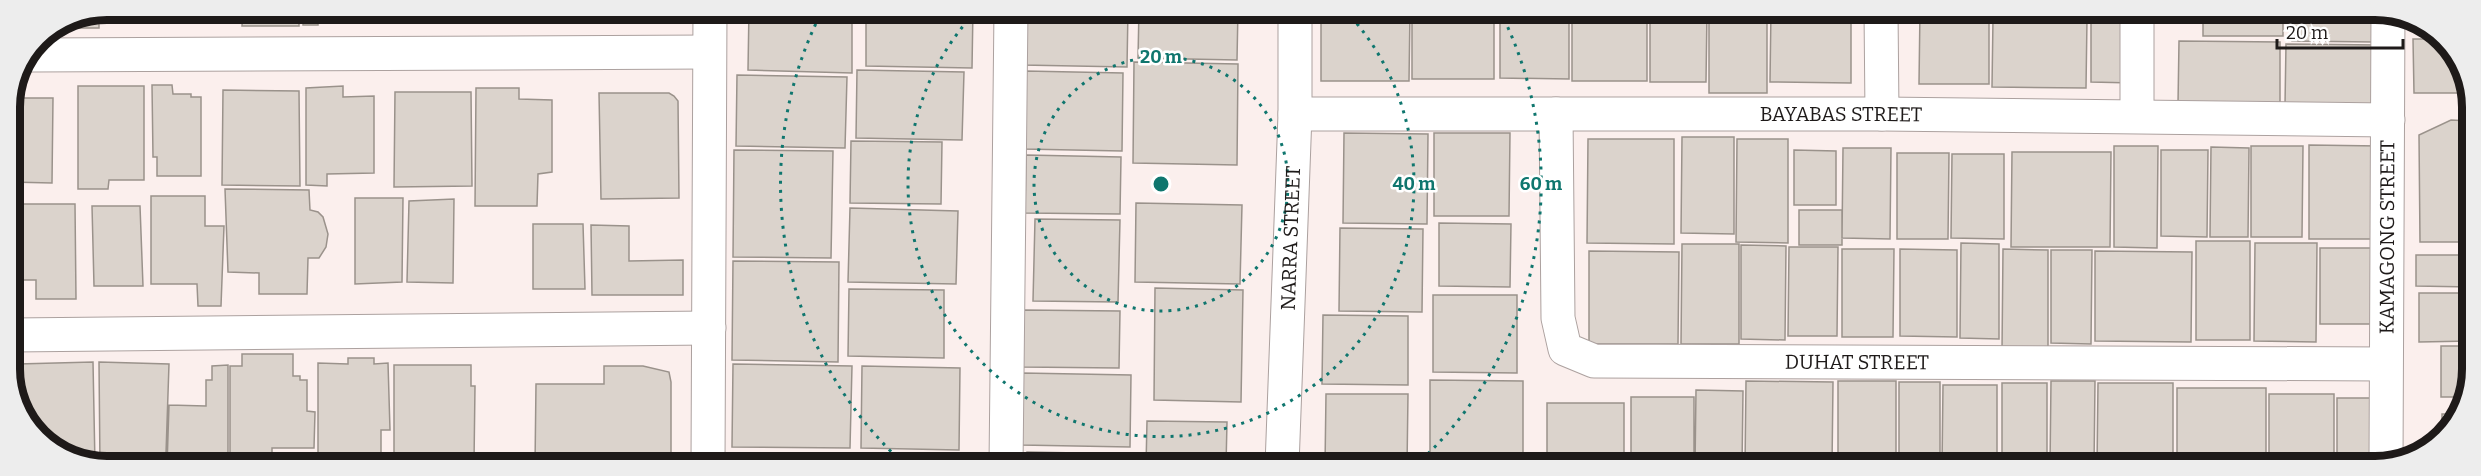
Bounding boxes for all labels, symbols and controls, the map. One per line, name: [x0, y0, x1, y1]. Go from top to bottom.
scale bar: [2277, 12, 2403, 50]
text: 20 m: [2286, 22, 2328, 44]
text: 20 m: [1140, 46, 1182, 68]
street label: BAYABAS STREET: [1760, 102, 1923, 126]
street label: KAMAGONG STREET: [2375, 140, 2399, 334]
street label: NARRA STREET: [1276, 165, 1305, 311]
text: 40 m: [1393, 173, 1435, 195]
text: 60 m: [1520, 173, 1562, 195]
centre of rings: [1151, 174, 1171, 194]
street label: DUHAT STREET: [1785, 350, 1929, 374]

